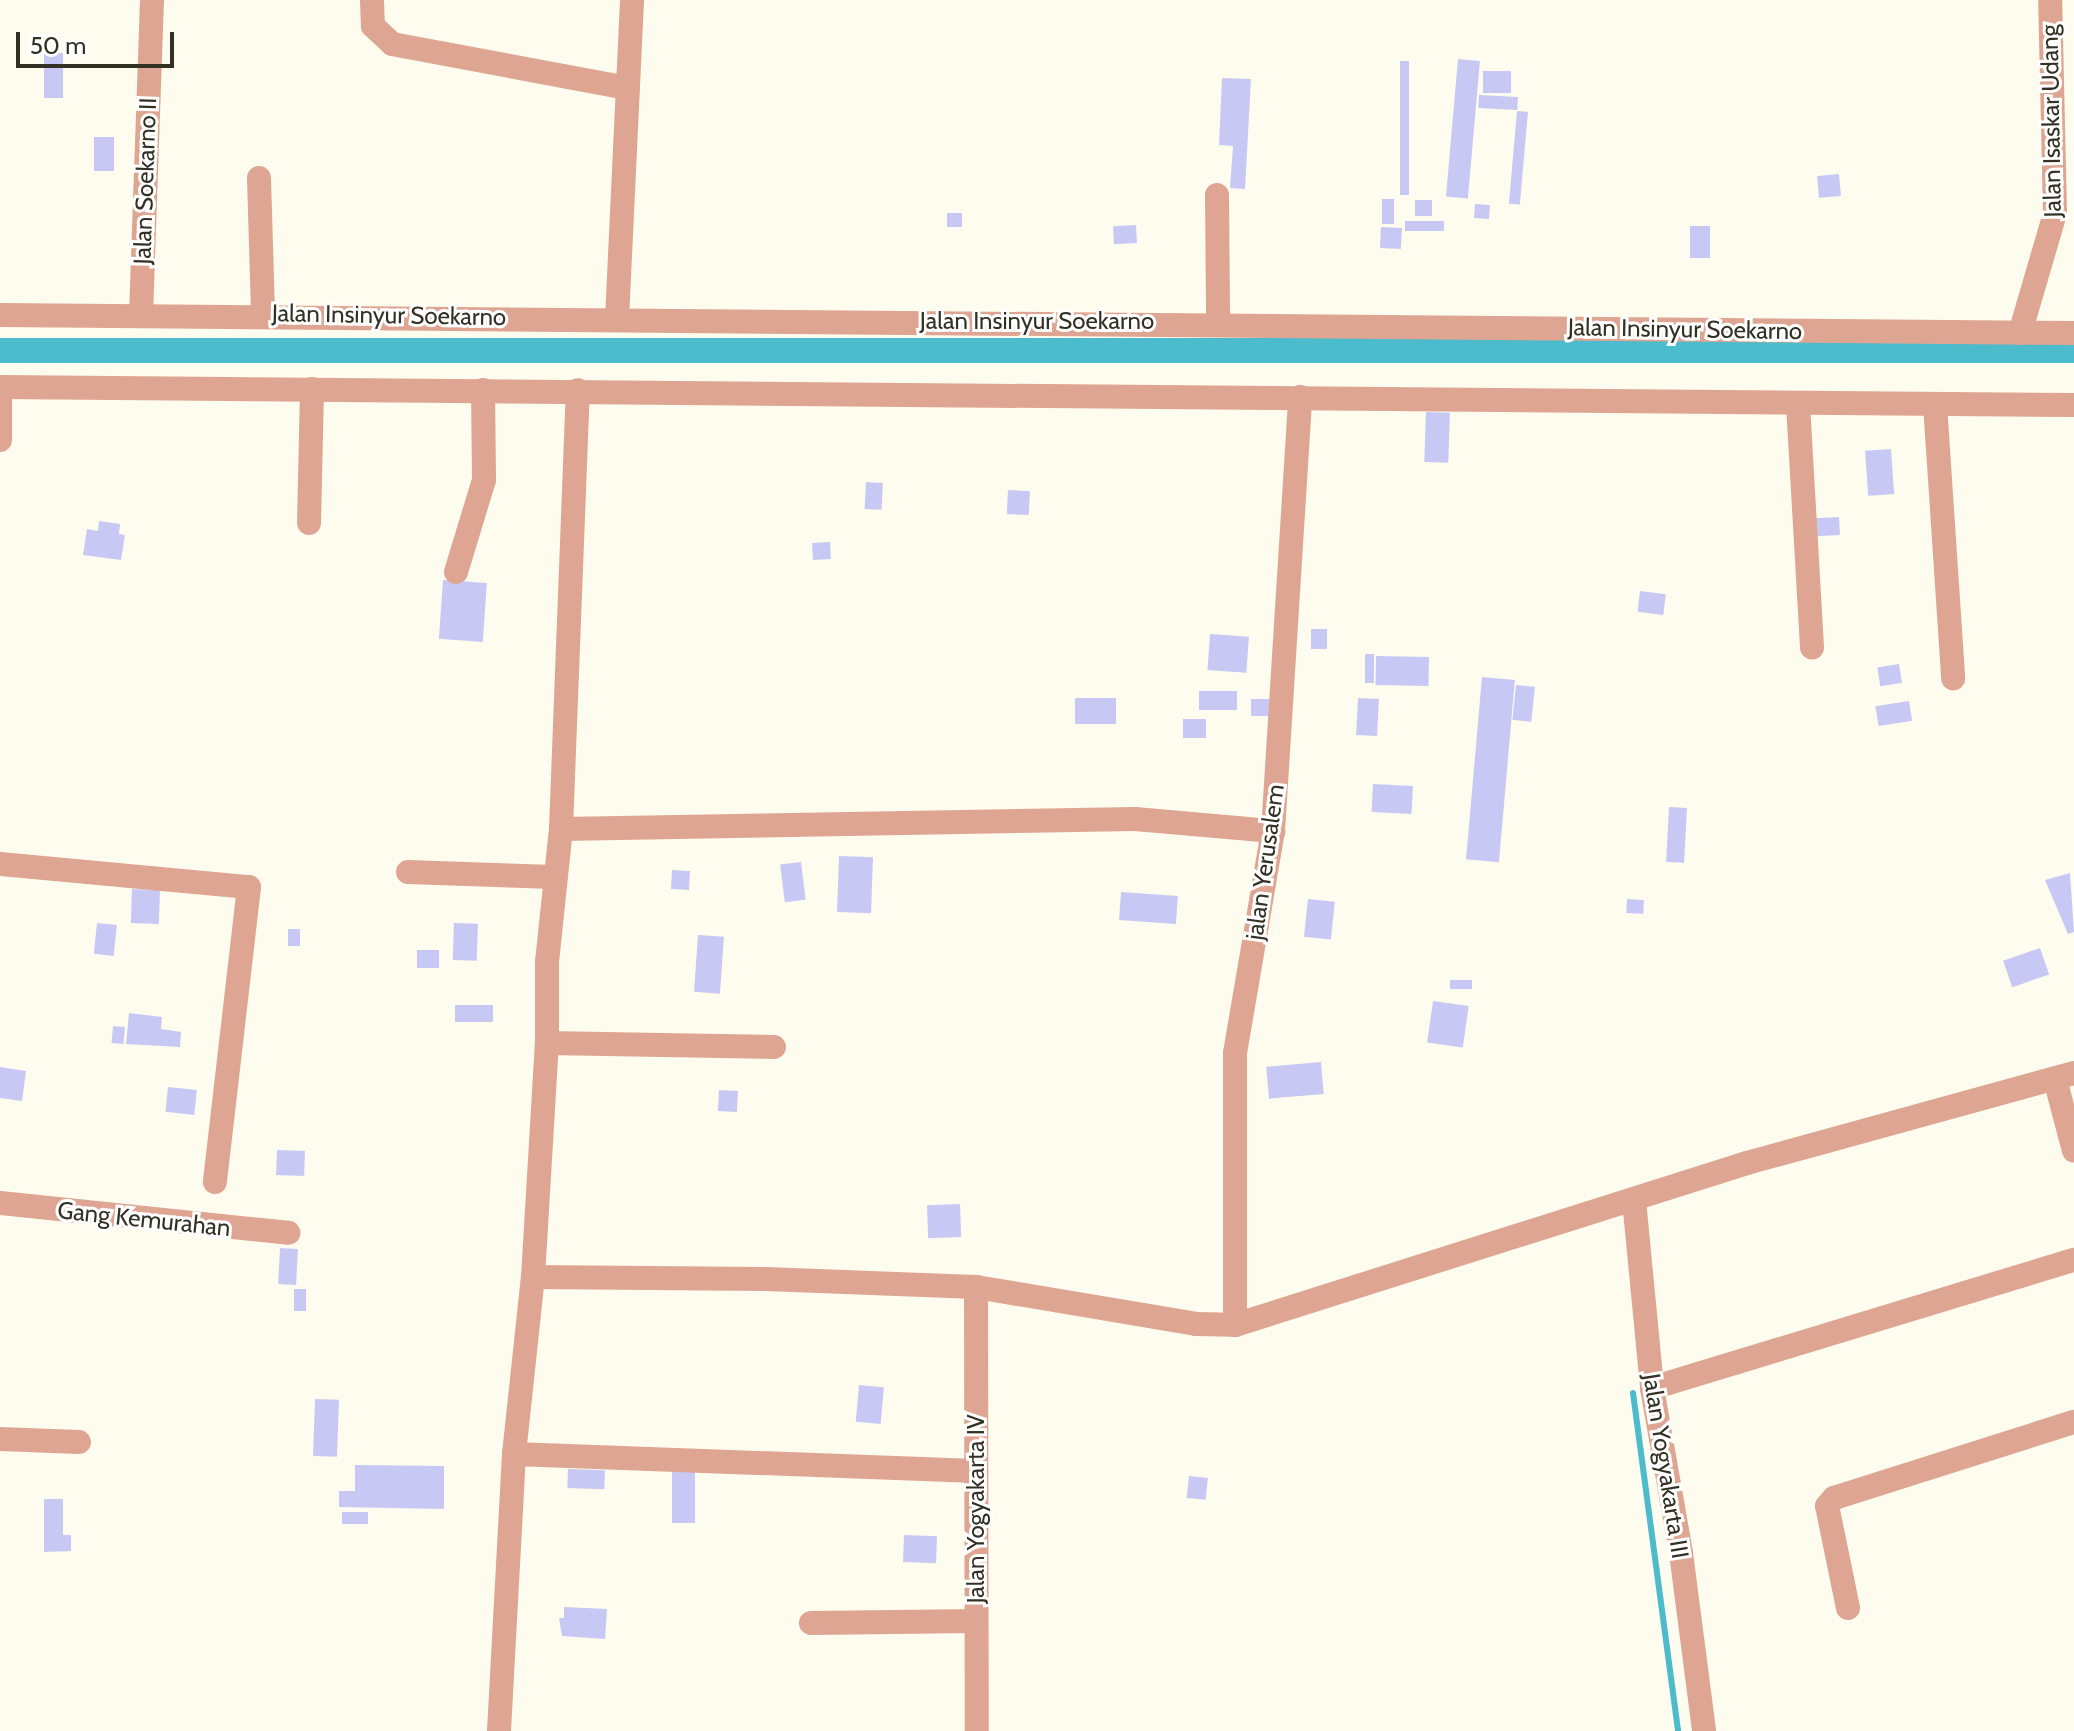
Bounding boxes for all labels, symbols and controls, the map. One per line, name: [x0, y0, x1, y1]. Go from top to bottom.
scale bar: [20, 16, 178, 66]
street label: Jalan Isaskar Udang: [2035, 24, 2067, 218]
text: 50 m: [30, 31, 86, 60]
street label: Jalan Soekarno II: [128, 97, 162, 265]
street label: Jalan Insinyur Soekarno: [272, 299, 506, 331]
street label: Jalan Insinyur Soekarno: [920, 307, 1154, 335]
street label: Jalan Insinyur Soekarno: [1568, 313, 1802, 345]
street label: jalan Yerusalem: [1240, 782, 1290, 942]
street label: Gang Kemurahan: [56, 1196, 232, 1242]
street label: Jalan Yogyakarta III: [1637, 1372, 1695, 1560]
street label: Jalan Yogyakarta IV: [962, 1414, 990, 1604]

